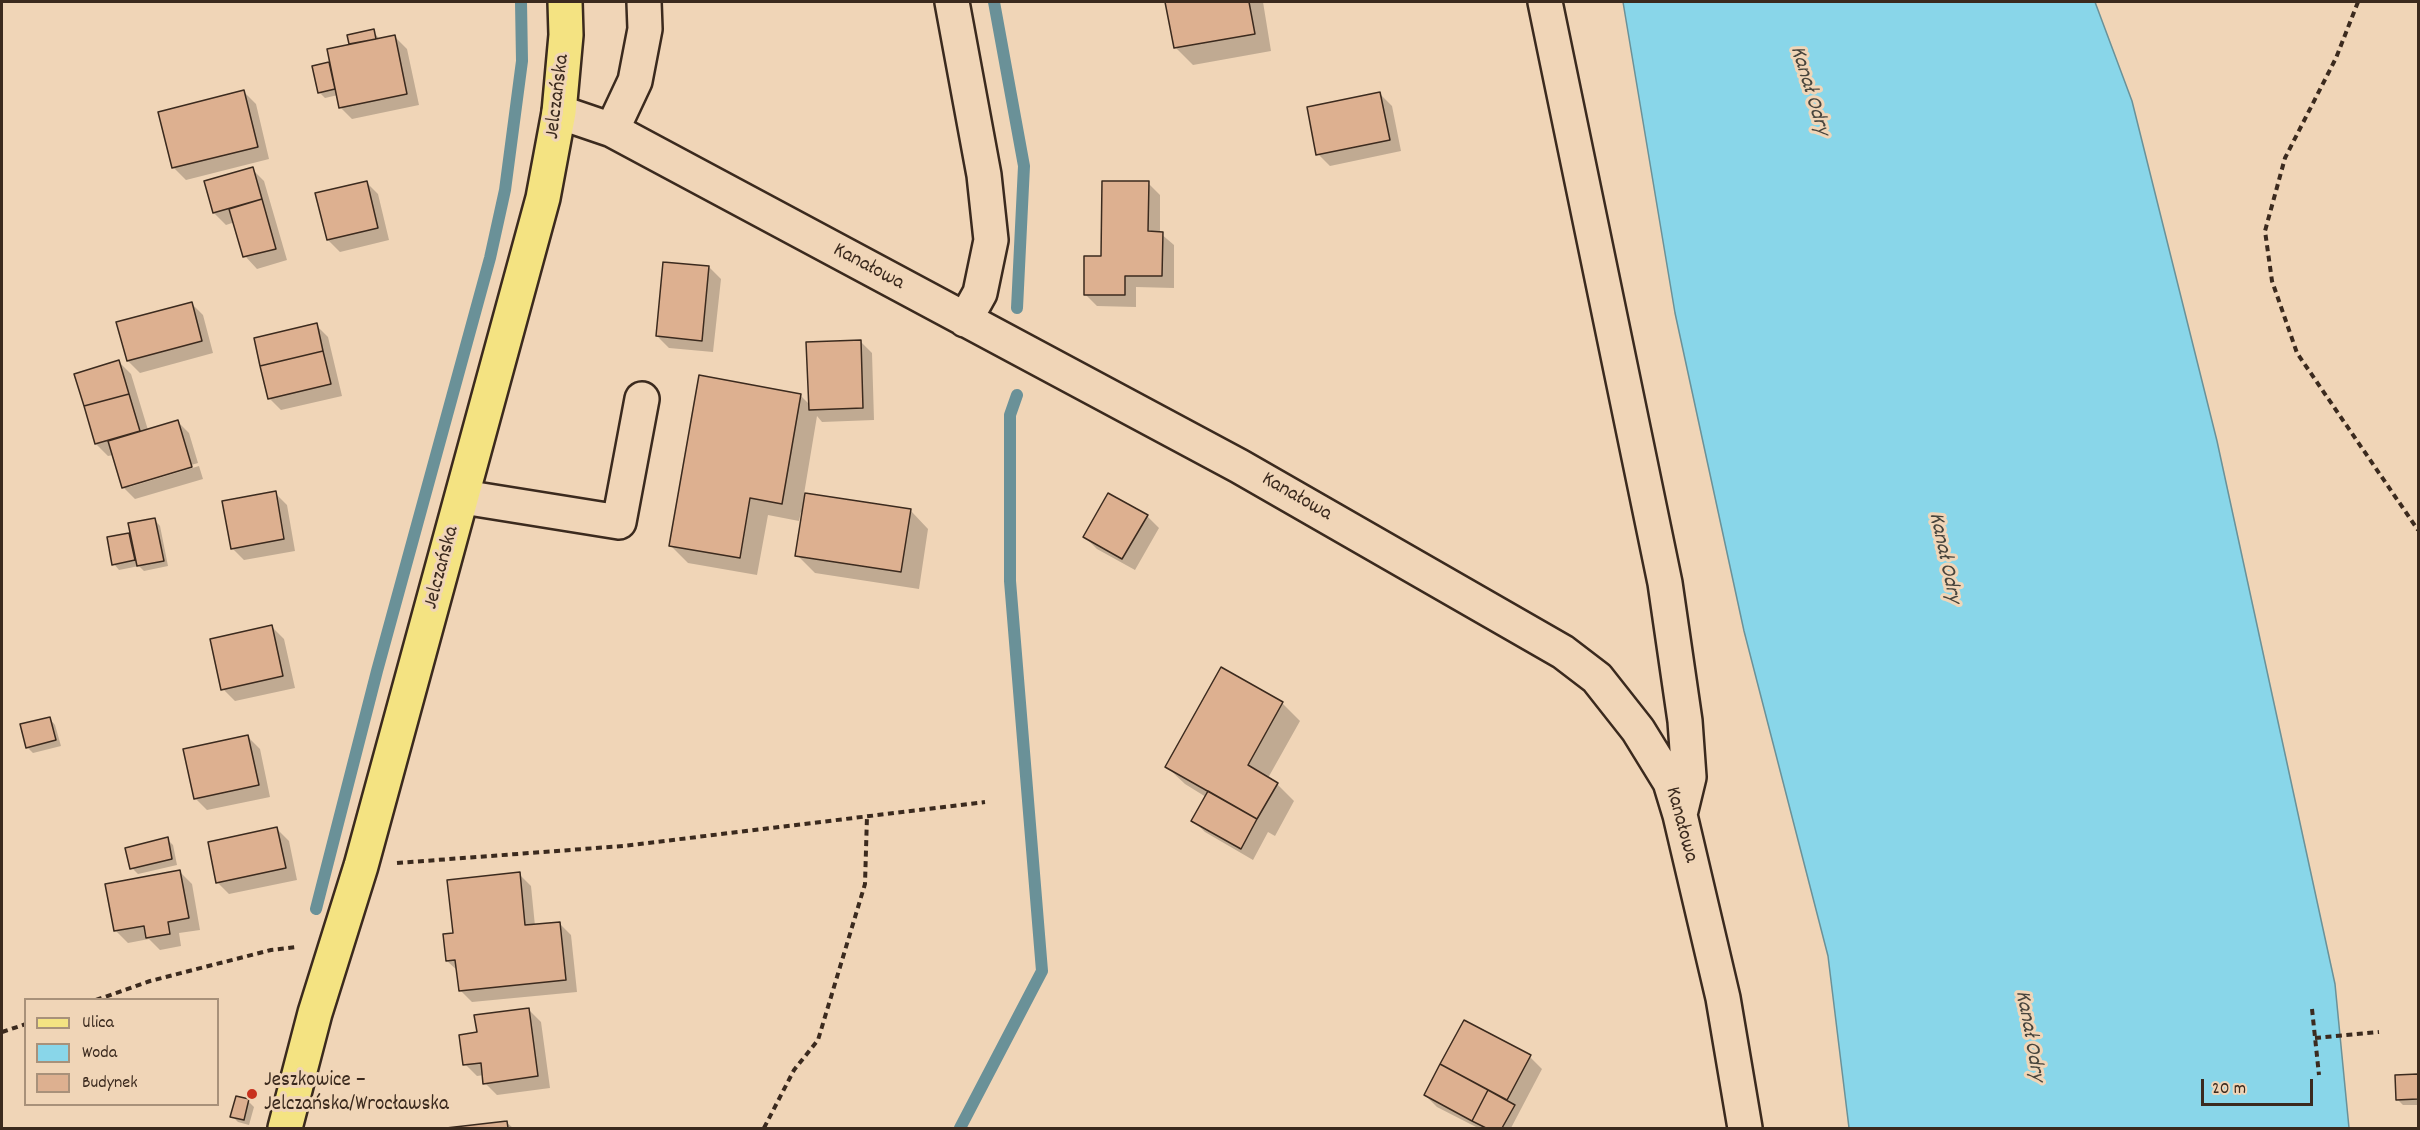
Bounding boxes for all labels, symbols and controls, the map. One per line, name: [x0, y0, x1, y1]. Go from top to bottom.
water label: Kanał Odry: [1782, 43, 1834, 139]
street label: Jelczańska: [541, 53, 577, 141]
street label: Kanałowa: [828, 239, 908, 297]
street label: Kanałowa: [1256, 468, 1336, 528]
water label: Kanał Odry: [1921, 510, 1965, 606]
street label: Jelczańska: [420, 524, 466, 612]
street label: Kanałowa: [1658, 784, 1702, 866]
water label: Kanał Odry: [2007, 989, 2049, 1083]
legend: [24, 998, 219, 1106]
text: Ulica: [82, 1011, 114, 1036]
text: Woda: [82, 1041, 117, 1066]
scale bar: [2204, 1067, 2316, 1105]
place label: Jeszkowice – Jelczańska/Wrocławska: [264, 1069, 449, 1119]
text: Budynek: [82, 1071, 138, 1096]
text: 20 m: [2212, 1077, 2246, 1102]
marker: Jeszkowice – Jelczańska/Wrocławska: [245, 1087, 259, 1101]

